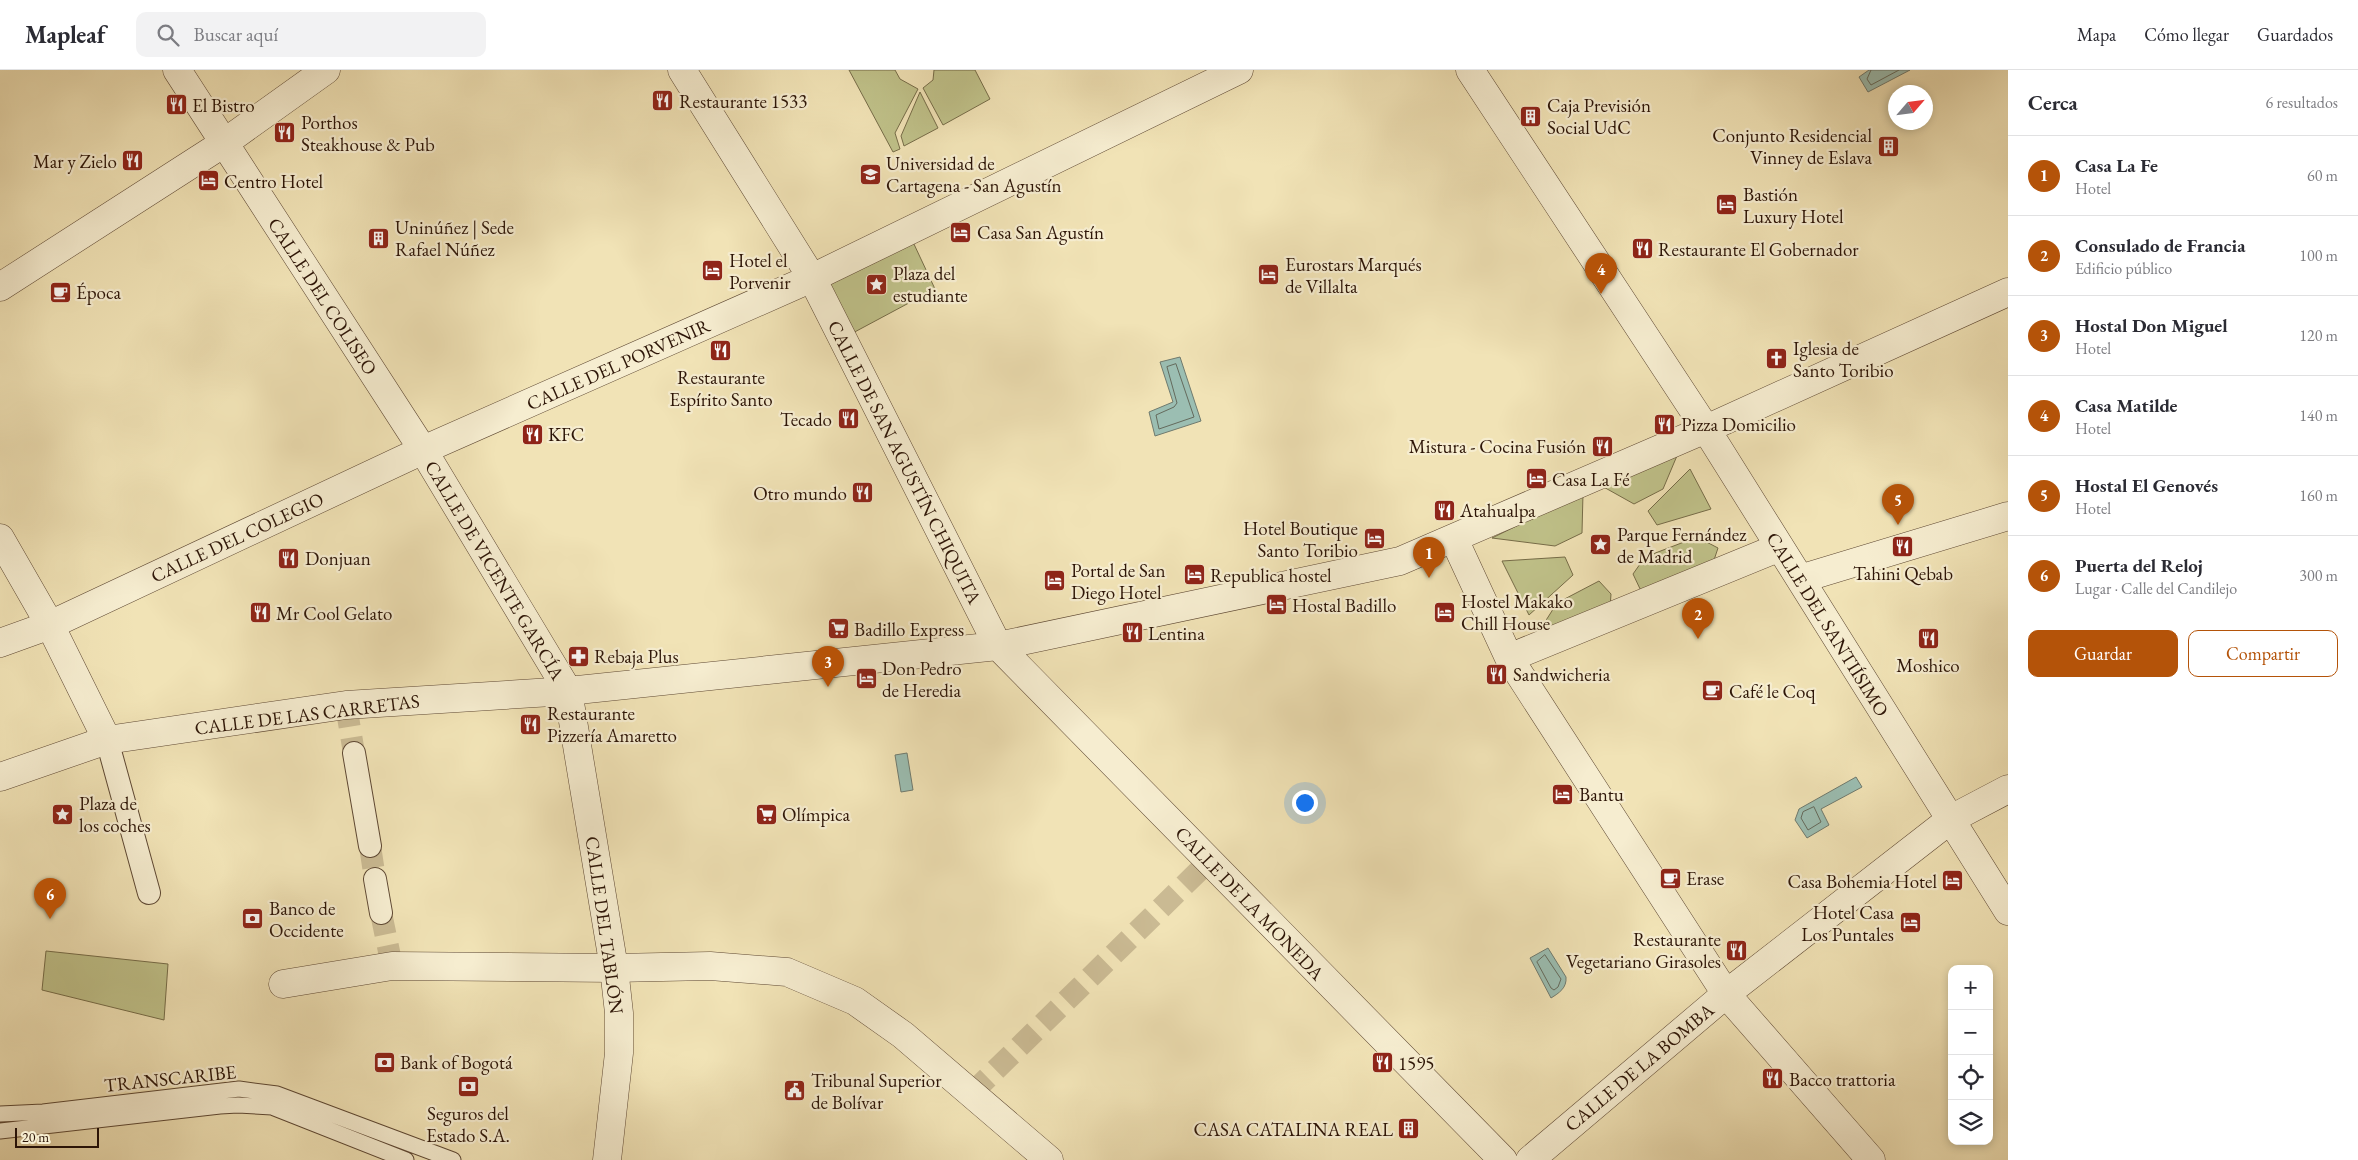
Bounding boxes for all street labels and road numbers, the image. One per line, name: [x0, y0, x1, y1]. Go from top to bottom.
street label: CALLE DEL COLISEO: [262, 213, 383, 380]
street label: CALLE DEL PORVENIR: [523, 313, 714, 416]
street label: CALLE DE SAN AGUSTÍN CHIQUITA: [822, 316, 988, 609]
street label: CALLE DE VICENTE GARCÍA: [419, 456, 571, 685]
street label: CALLE DEL COLEGIO: [147, 486, 328, 588]
street label: CALLE DEL SANTIÍSIMO: [1761, 527, 1895, 721]
street label: CALLE DE LAS CARRETAS: [193, 688, 421, 741]
street label: CALLE DE LA MONEDA: [1170, 821, 1330, 986]
street label: CALLE DEL TABLÓN: [580, 835, 629, 1016]
street label: CALLE DE LA BOMBA: [1560, 997, 1720, 1137]
street label: TRANSCARIBE: [103, 1059, 238, 1098]

